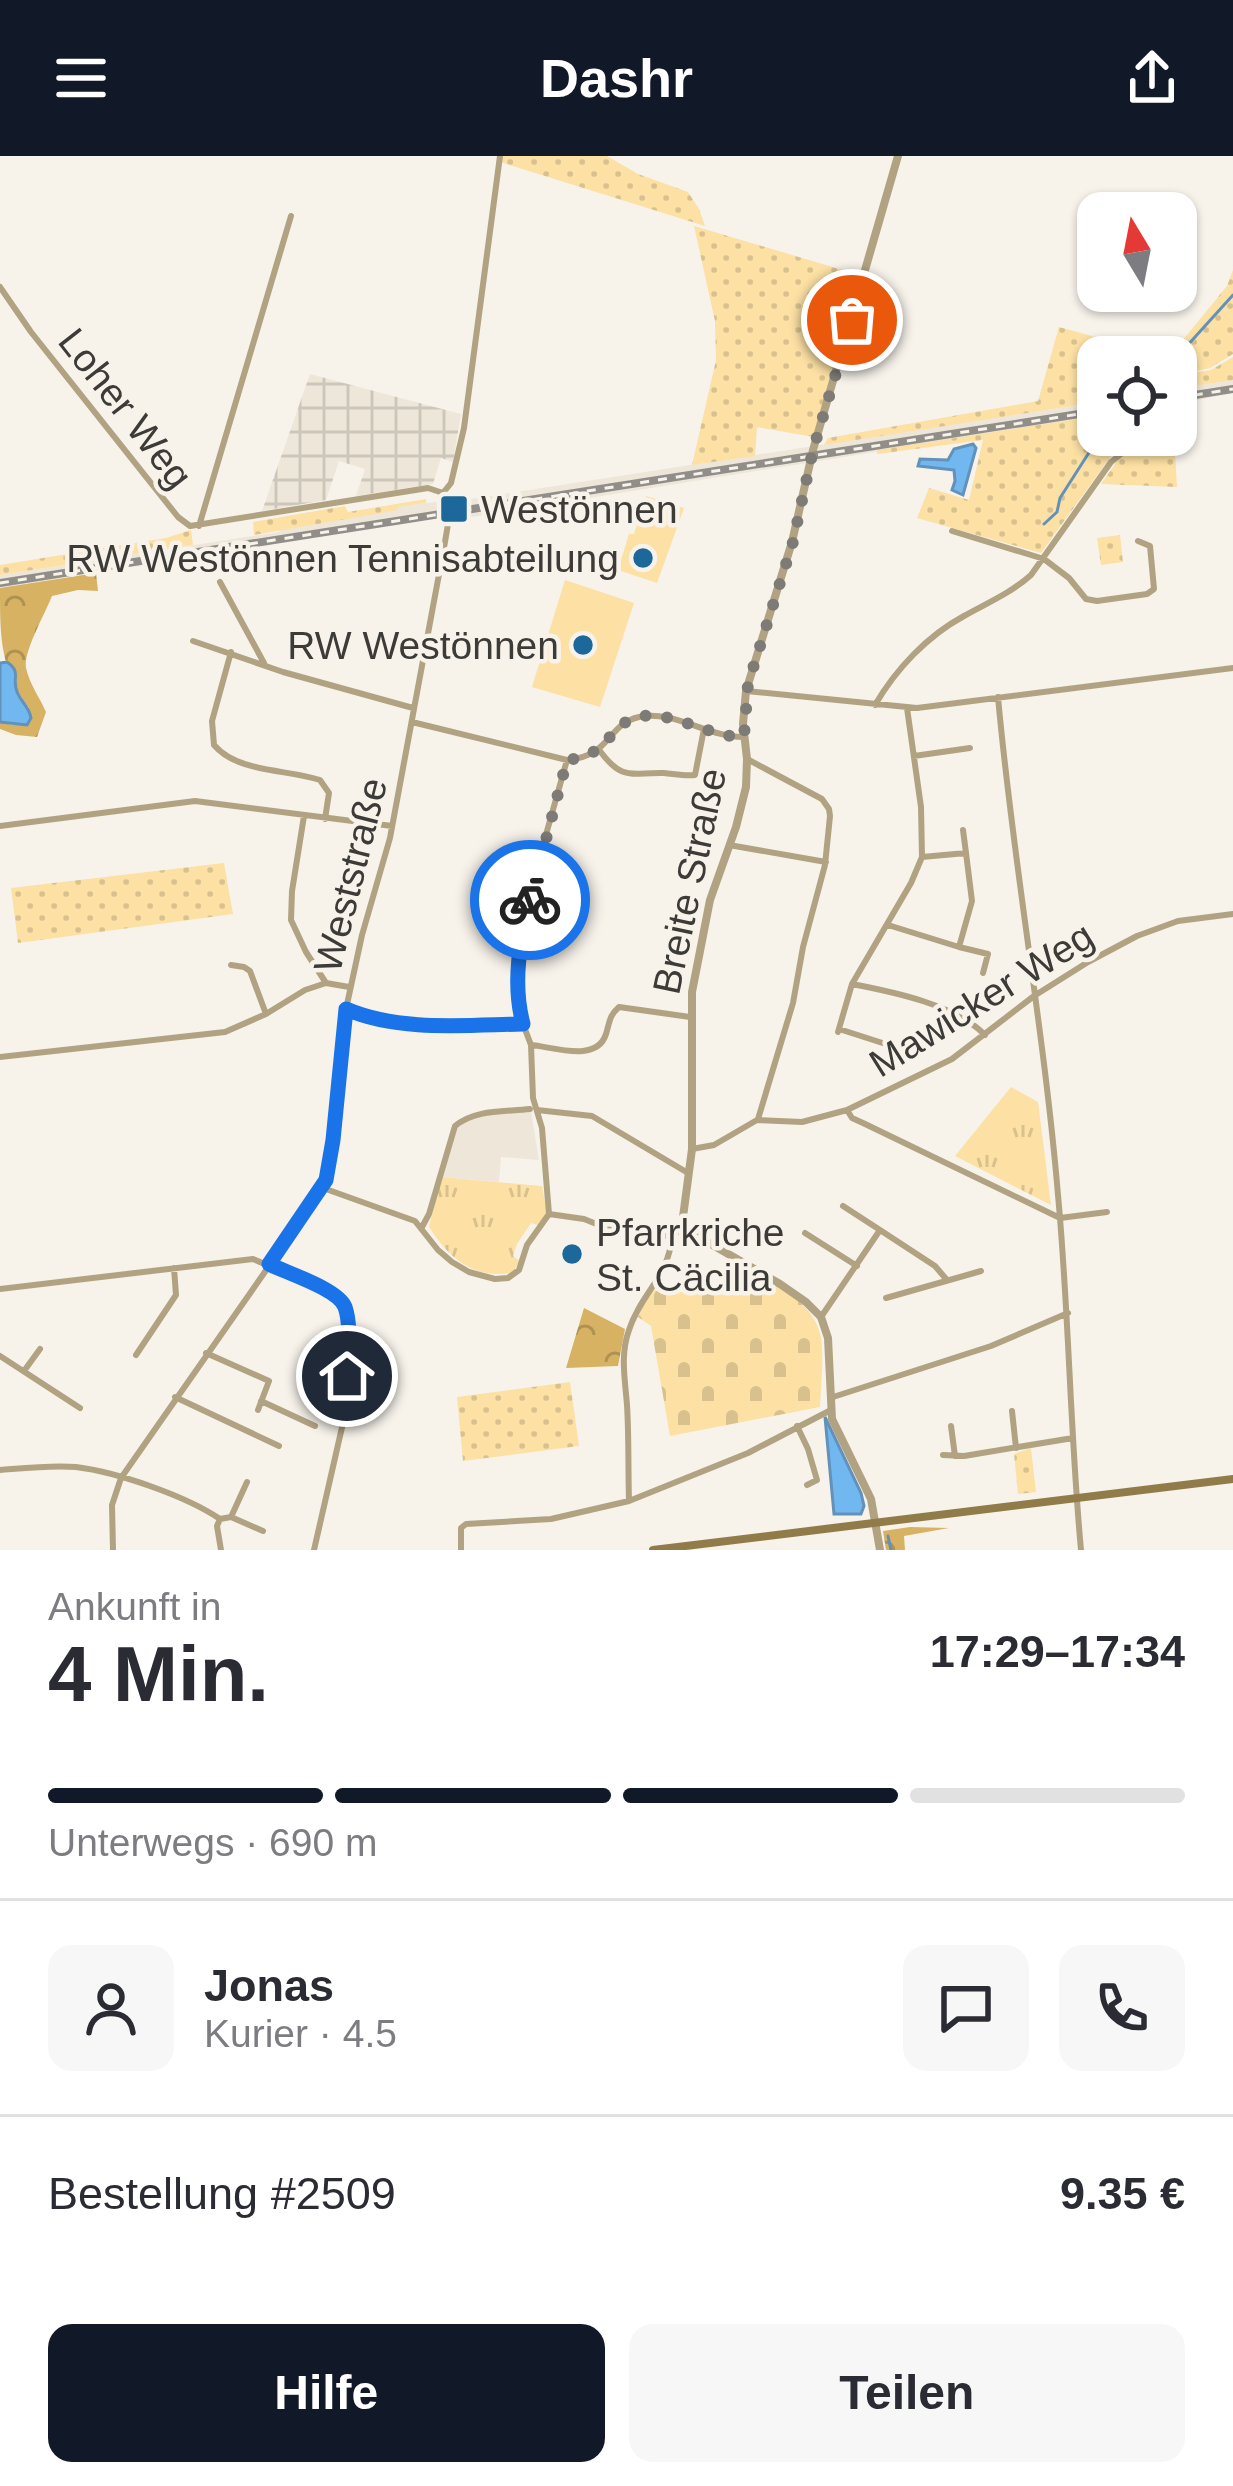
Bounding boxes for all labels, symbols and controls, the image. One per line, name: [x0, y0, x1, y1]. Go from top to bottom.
icon: menu: [48, 45, 114, 111]
icon: share: [1119, 45, 1185, 111]
text: Dashr: [540, 48, 693, 108]
north arrow: [1077, 192, 1197, 312]
map controls: [1077, 192, 1197, 456]
pin: [801, 269, 903, 371]
icon: bag: [819, 287, 885, 353]
street label: Loher Weg: [50, 320, 201, 496]
button: locate: [1077, 336, 1197, 456]
place label: Westönnen: [481, 488, 678, 531]
marker: Westönnen: [438, 493, 470, 525]
place label: RW Westönnen Tennisabteilung: [66, 537, 619, 580]
marker: RW Westönnen Tennisabteilung: [630, 545, 656, 571]
place label: RW Westönnen: [287, 624, 559, 667]
marker: RW Westönnen: [570, 632, 596, 658]
street label: Breite Straße: [645, 764, 734, 998]
street label: Weststraße: [306, 774, 395, 977]
courier: [470, 840, 590, 960]
icon: bike: [497, 867, 563, 933]
street label: Mawicker Weg: [862, 914, 1101, 1085]
place label: Pfarrkriche St. Cäcilia: [596, 1211, 785, 1299]
marker: Pfarrkriche St. Cäcilia: [559, 1241, 585, 1267]
pin: [296, 1325, 398, 1427]
icon: home: [314, 1343, 380, 1409]
text: Ankunft in: [48, 1585, 221, 1628]
text: 17:29–17:34: [930, 1626, 1185, 1677]
text: 4 Min.: [48, 1630, 269, 1718]
text: Unterwegs · 690 m: [48, 1821, 377, 1864]
button: person: [48, 1945, 174, 2071]
button: chat: [903, 1945, 1029, 2071]
button: phone: [1059, 1945, 1185, 2071]
text: Jonas: [204, 1960, 334, 2011]
text: Kurier · 4.5: [204, 2012, 397, 2055]
text: Bestellung #2509: [48, 2168, 396, 2219]
text: 9.35 €: [1060, 2168, 1185, 2219]
button: Hilfe: [48, 2324, 605, 2462]
button: Teilen: [629, 2324, 1185, 2462]

